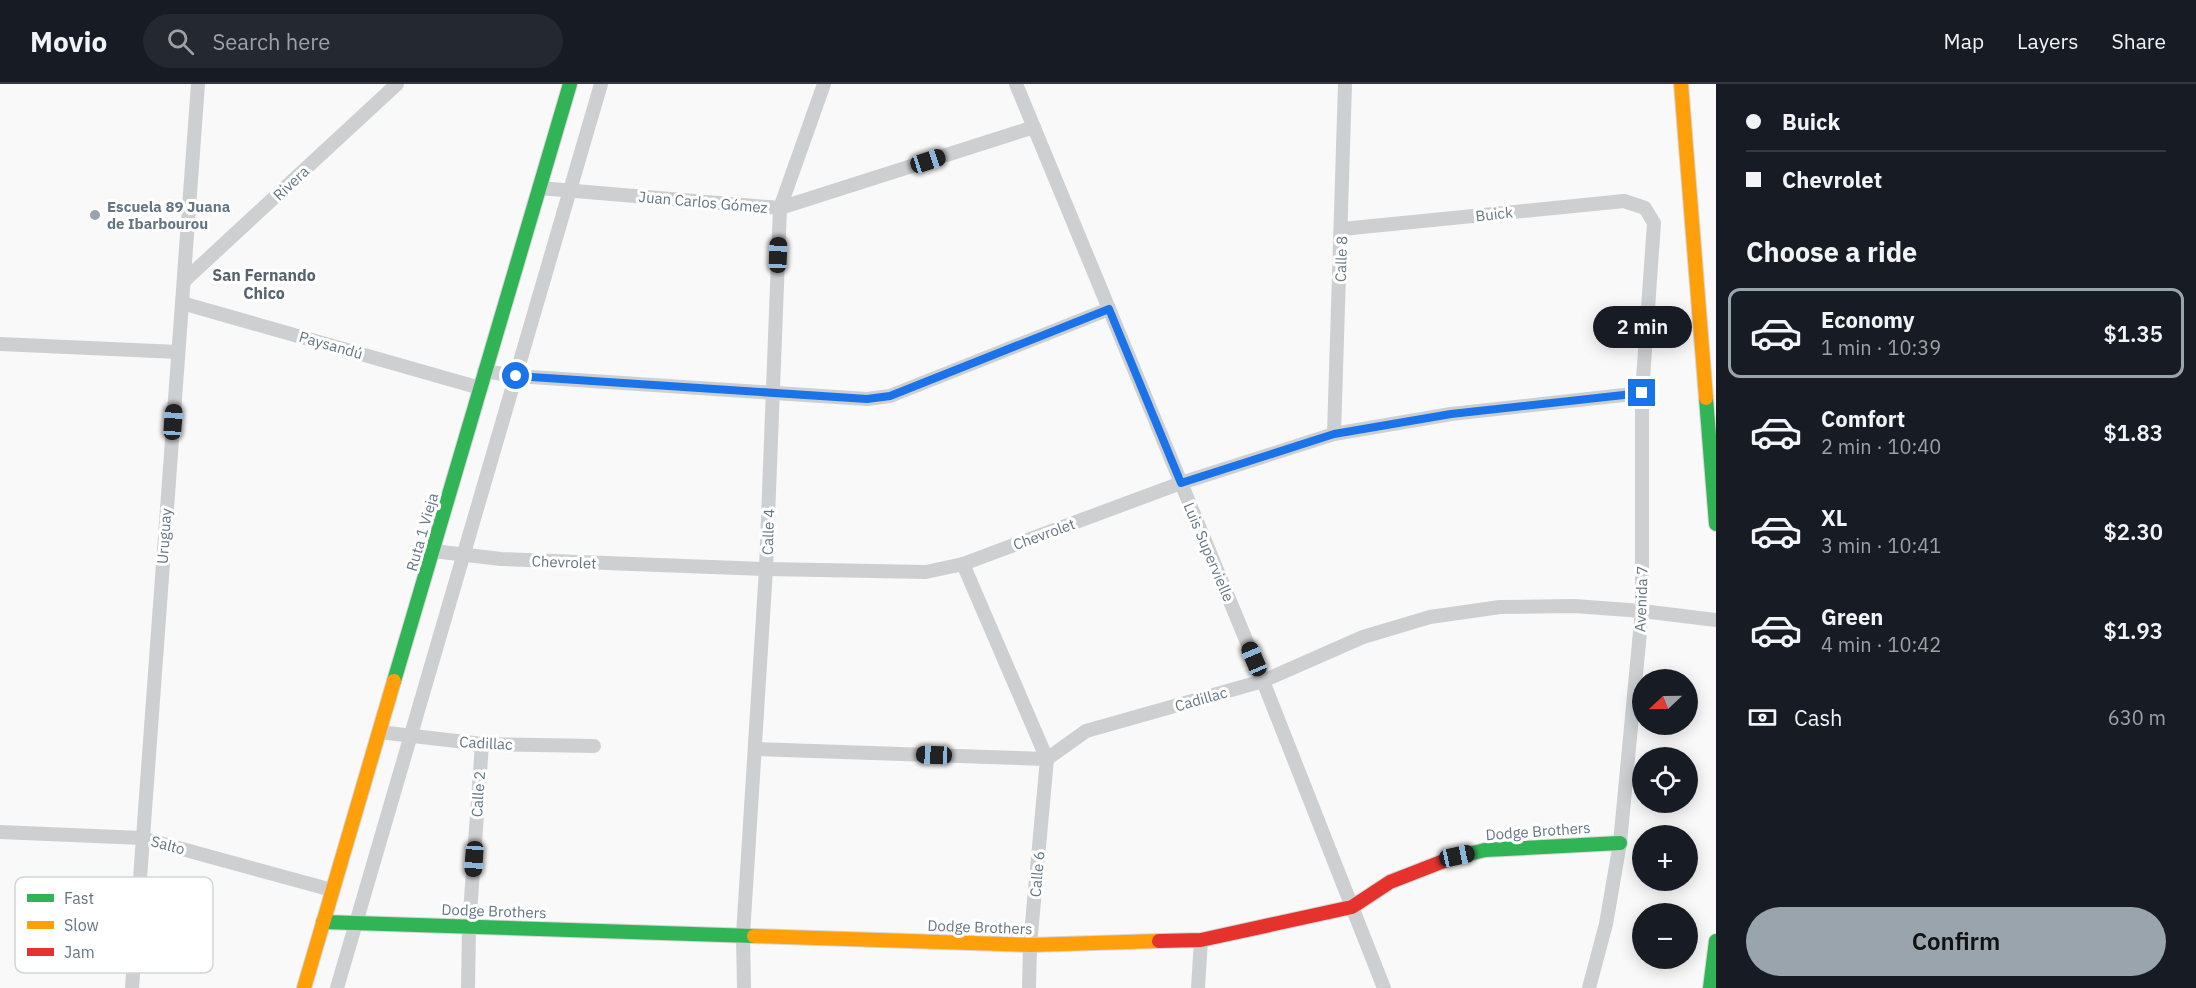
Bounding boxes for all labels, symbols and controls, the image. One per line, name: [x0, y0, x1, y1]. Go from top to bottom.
search box: [143, 14, 563, 68]
text: Movio: [30, 23, 107, 60]
icon: search: [164, 25, 197, 58]
text: Search here: [212, 27, 330, 56]
text: Map: [1944, 27, 1984, 55]
text: Layers: [2017, 27, 2079, 55]
text: Share: [2112, 27, 2166, 55]
text: Buick: [1782, 107, 1840, 136]
car: [908, 147, 948, 175]
street label: Rivera: [269, 162, 313, 204]
text: Chevrolet: [1782, 165, 1882, 194]
street label: Juan Carlos Gómez: [638, 187, 768, 217]
place label: Escuela 89 Juana de Ibarbourou: [107, 197, 231, 233]
street label: Buick: [1474, 203, 1514, 225]
marker: Escuela 89 Juana de Ibarbourou: [88, 208, 102, 222]
text: Choose a ride: [1746, 234, 1917, 269]
street label: Calle 8: [1331, 236, 1351, 282]
car: [768, 237, 788, 273]
district label: San Fernando Chico: [212, 265, 316, 303]
text: Economy: [1821, 305, 1915, 334]
callout: 2 min: [1592, 306, 1692, 348]
icon: car: [1749, 306, 1803, 360]
text: 2 min: [1617, 313, 1668, 340]
text: $1.35: [2104, 319, 2163, 348]
street label: Paysandú: [297, 327, 365, 363]
text: 1 min · 10:39: [1821, 334, 1941, 361]
route start: [502, 362, 529, 389]
route end: [1628, 379, 1655, 406]
car: [163, 403, 183, 441]
text: Comfort: [1821, 404, 1905, 433]
icon: car: [1749, 405, 1803, 459]
text: $1.83: [2104, 418, 2163, 447]
text: 2 min · 10:40: [1821, 433, 1941, 460]
street label: Ruta 1 Vieja: [402, 491, 442, 573]
street label: Luis Supervielle: [1180, 500, 1238, 604]
text: XL: [1821, 503, 1847, 532]
icon: car: [1749, 504, 1803, 558]
street label: Uruguay: [153, 507, 175, 565]
street label: Calle 4: [758, 509, 778, 555]
street label: Chevrolet: [1010, 514, 1078, 554]
text: $2.30: [2104, 517, 2163, 546]
text: 3 min · 10:41: [1821, 532, 1941, 559]
street label: Chevrolet: [531, 551, 597, 573]
street label: Avenida 7: [1630, 566, 1652, 632]
text: Green: [1821, 602, 1883, 631]
icon: car: [1749, 603, 1803, 657]
text: $1.93: [2104, 616, 2163, 645]
text: 4 min · 10:42: [1821, 631, 1941, 658]
car: [1239, 639, 1269, 679]
north arrow: [1632, 669, 1698, 735]
map controls: [1632, 669, 1698, 969]
street label: Cadillac: [1173, 682, 1230, 715]
icon: cash: [1746, 701, 1779, 734]
text: Cash: [1794, 703, 1843, 732]
text: 630 m: [2108, 704, 2166, 731]
street label: Cadillac: [459, 732, 514, 754]
car: [916, 745, 952, 765]
button: locate: [1632, 747, 1698, 813]
street label: Calle 2: [467, 770, 489, 818]
street label: Dodge Brothers: [1485, 818, 1591, 844]
button: +: [1632, 825, 1698, 891]
street label: Salto: [149, 831, 187, 859]
car: [464, 840, 484, 878]
car: [1438, 843, 1476, 869]
street label: Calle 6: [1026, 850, 1048, 898]
legend: [15, 877, 213, 973]
text: Fast: [64, 888, 94, 908]
street label: Dodge Brothers: [441, 900, 547, 922]
button: −: [1632, 903, 1698, 969]
button: Confirm: [1746, 907, 2166, 976]
text: Slow: [64, 915, 99, 935]
street label: Dodge Brothers: [927, 916, 1033, 938]
text: Jam: [64, 942, 95, 962]

